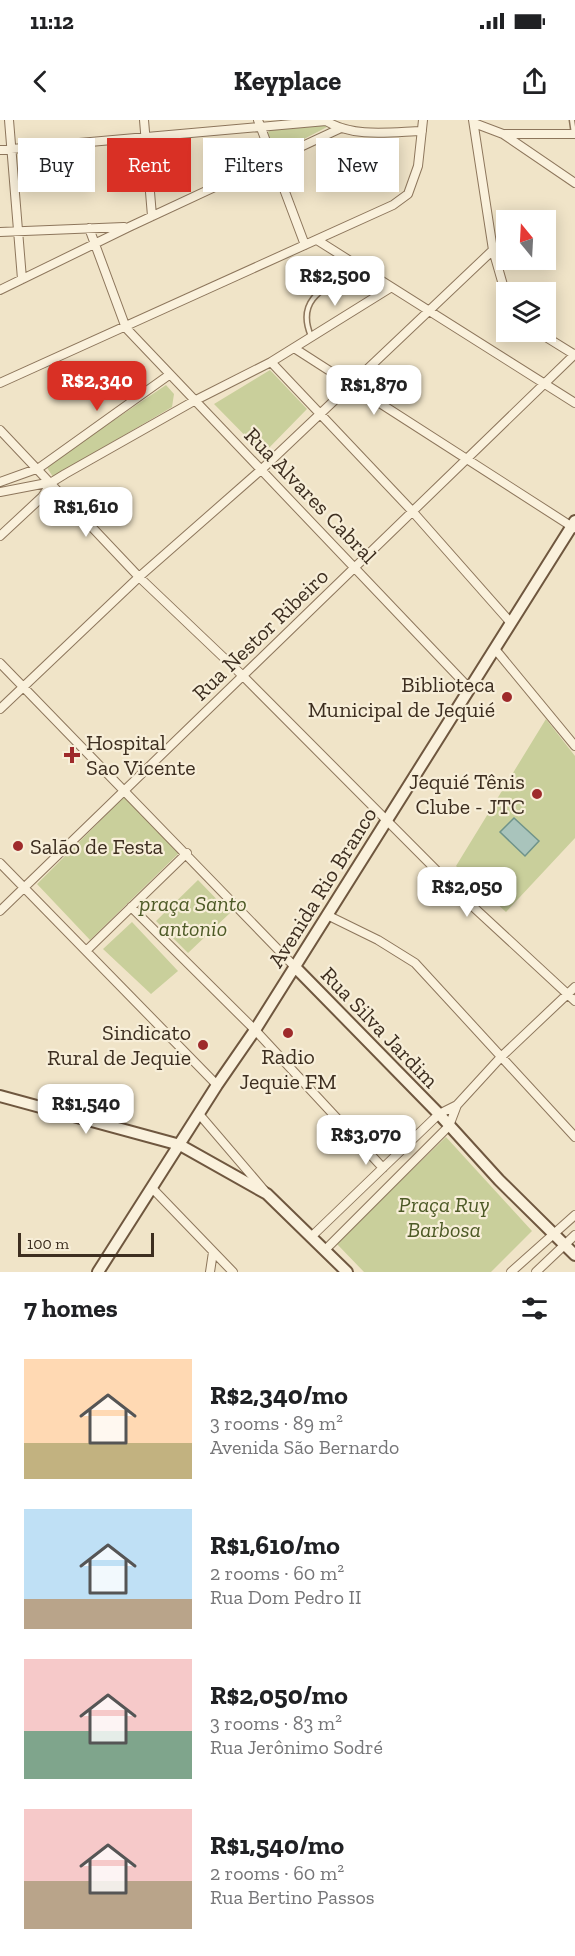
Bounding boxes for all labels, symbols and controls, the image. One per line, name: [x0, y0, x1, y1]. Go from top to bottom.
text: 11:12: [30, 8, 74, 35]
icon: back: [24, 65, 57, 98]
text: Keyplace: [234, 65, 341, 97]
icon: share: [518, 65, 551, 98]
chip: Buy: [18, 138, 95, 192]
chip: Rent: [107, 138, 191, 192]
chip: Filters: [203, 138, 304, 192]
chip: New: [316, 138, 399, 192]
north arrow: [496, 210, 556, 270]
map controls: [496, 210, 556, 342]
pin: R$2,500: [280, 256, 390, 307]
text: R$2,500: [299, 263, 371, 287]
button: layers: [496, 282, 556, 342]
pin: R$2,340: [42, 361, 152, 412]
pin: R$1,870: [319, 365, 429, 416]
text: R$2,340: [61, 368, 133, 392]
text: R$1,870: [340, 372, 408, 396]
street label: Rua Alvares Cabral: [239, 422, 383, 569]
pin: R$1,610: [31, 487, 141, 538]
text: R$1,610: [53, 494, 119, 518]
street label: Rua Nestor Ribeiro: [187, 562, 334, 706]
place label: Biblioteca Municipal de Jequié: [308, 671, 495, 723]
marker: Biblioteca Municipal de Jequié: [500, 690, 514, 704]
place label: Hospital Sao Vicente: [86, 729, 195, 781]
marker: Hospital Sao Vicente: [63, 746, 81, 764]
place label: Jequié Tênis Clube - JTC: [409, 768, 525, 820]
marker: Jequié Tênis Clube - JTC: [530, 787, 544, 801]
street label: Avenida Rio Branco: [262, 802, 383, 972]
place label: Salão de Festa: [30, 833, 163, 860]
marker: Salão de Festa: [11, 839, 25, 853]
pin: R$2,050: [412, 867, 522, 918]
text: R$2,050: [431, 874, 503, 898]
park label: praça Santo antonio: [138, 890, 247, 942]
street label: Rua Silva Jardim: [315, 961, 444, 1094]
place label: Sindicato Rural de Jequie: [47, 1019, 191, 1071]
marker: Radio Jequie FM: [281, 1026, 295, 1040]
marker: Sindicato Rural de Jequie: [196, 1038, 210, 1052]
place label: Radio Jequie FM: [239, 1043, 337, 1095]
pin: R$1,540: [31, 1084, 141, 1135]
text: R$1,540: [52, 1091, 120, 1115]
pin: R$3,070: [311, 1115, 421, 1166]
text: R$3,070: [331, 1122, 401, 1146]
park label: Praça Ruy Barbosa: [398, 1191, 490, 1243]
scale bar: [18, 1230, 154, 1258]
text: 100 m: [27, 1234, 69, 1253]
text: 7 homes: [24, 1292, 118, 1324]
icon: filters: [518, 1292, 551, 1325]
text: R$2,340/mo: [210, 1379, 348, 1411]
icon: home: [72, 1383, 144, 1455]
text: 3 rooms · 89 m²: [210, 1411, 343, 1435]
text: Avenida São Bernardo: [210, 1435, 399, 1459]
text: R$1,610/mo: [210, 1529, 340, 1561]
icon: home: [72, 1533, 144, 1605]
text: 2 rooms · 60 m²: [210, 1561, 344, 1585]
text: Rua Dom Pedro II: [210, 1585, 361, 1609]
text: R$2,050/mo: [210, 1679, 348, 1711]
icon: home: [72, 1683, 144, 1755]
text: 3 rooms · 83 m²: [210, 1711, 342, 1735]
text: Rua Jerônimo Sodré: [210, 1735, 383, 1759]
text: R$1,540/mo: [210, 1829, 344, 1861]
icon: home: [72, 1833, 144, 1905]
text: 2 rooms · 60 m²: [210, 1861, 344, 1885]
text: Rua Bertino Passos: [210, 1885, 374, 1909]

